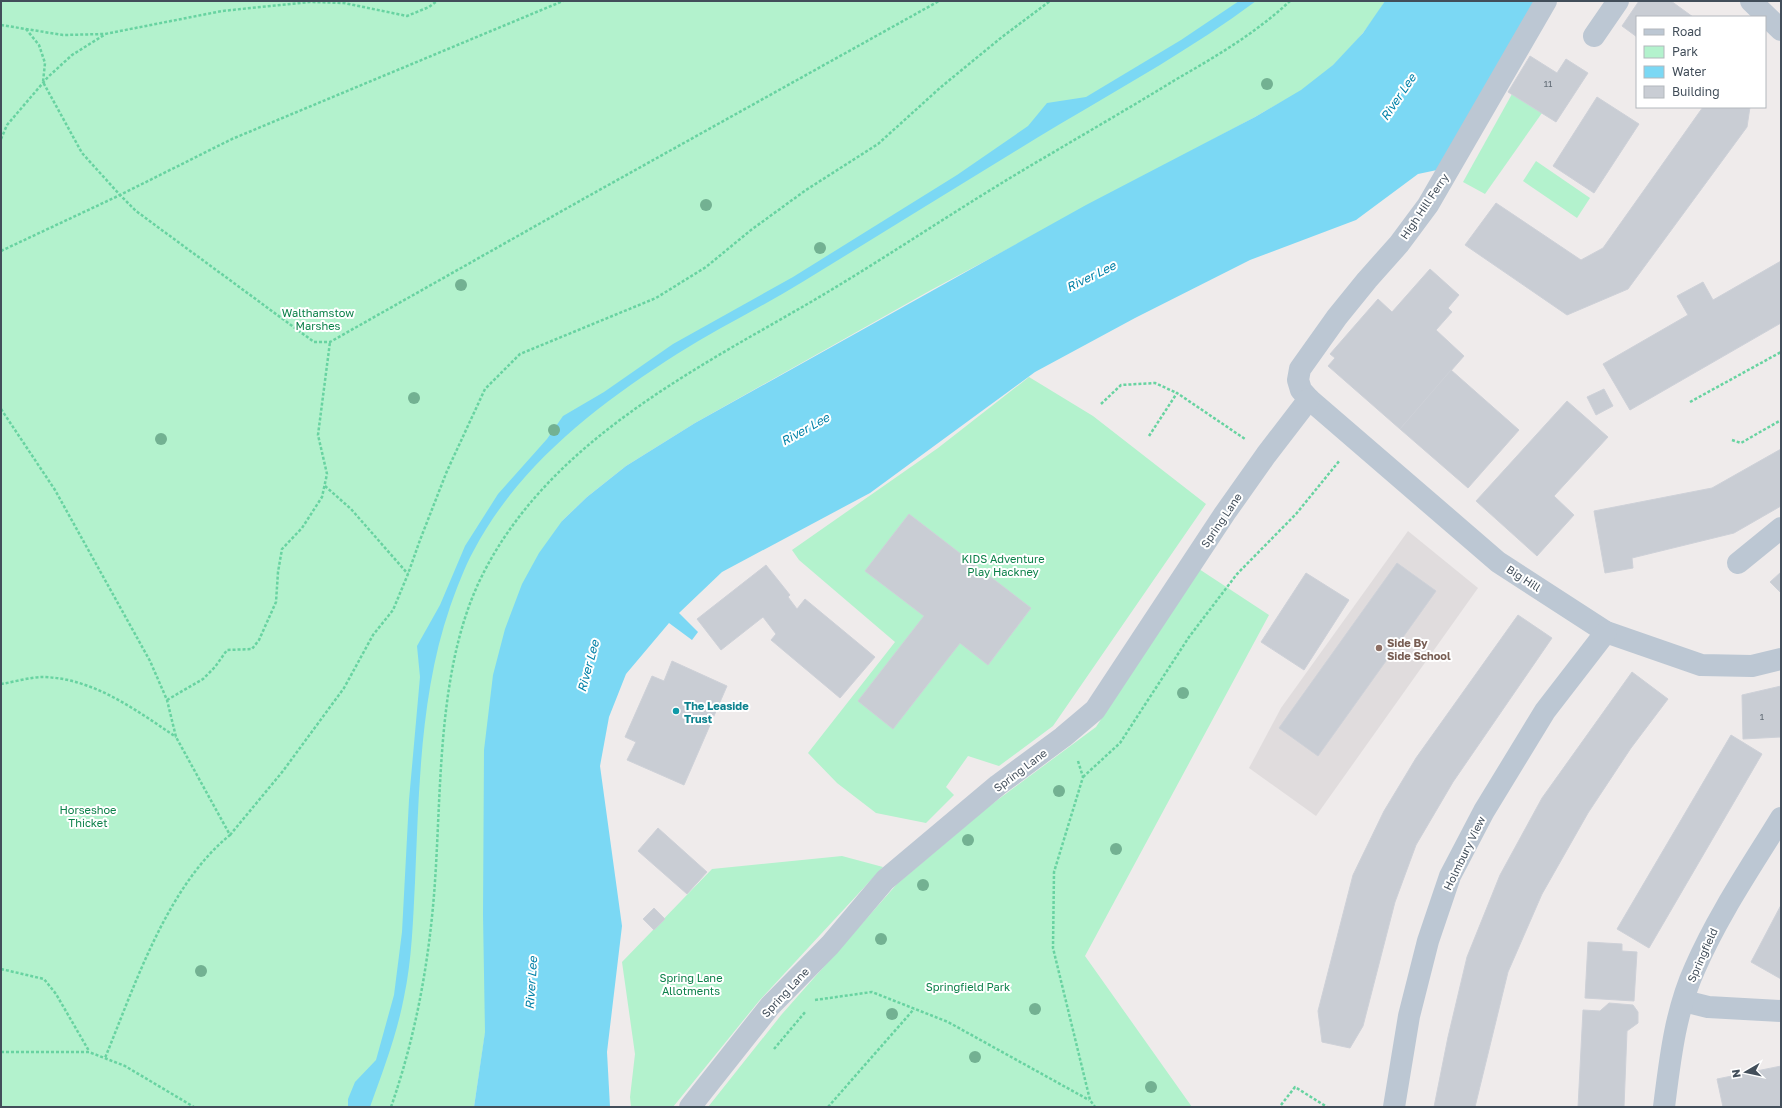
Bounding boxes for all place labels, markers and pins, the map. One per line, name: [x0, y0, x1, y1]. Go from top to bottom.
place label: Side By Side School: [1387, 636, 1451, 662]
marker: Side By Side School: [1374, 643, 1384, 653]
place label: The Leaside Trust: [684, 699, 749, 725]
marker: The Leaside Trust: [671, 706, 681, 716]

